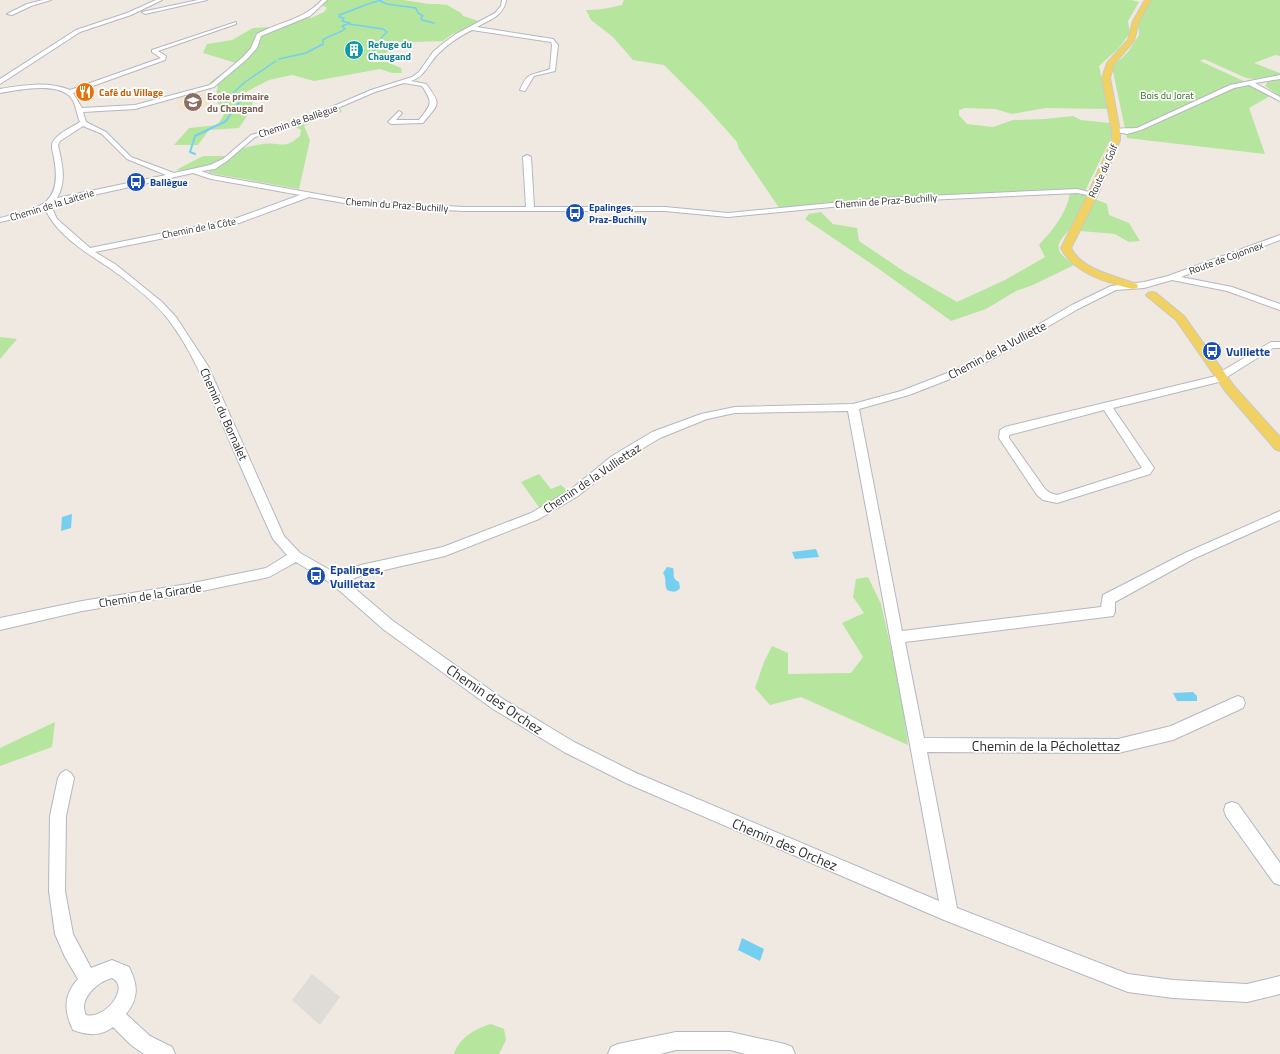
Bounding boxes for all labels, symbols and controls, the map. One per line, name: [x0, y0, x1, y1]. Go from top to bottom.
place label: Refuge du Chaugand: [368, 37, 412, 64]
building icon: Refuge du Chaugand: [343, 39, 365, 61]
restaurant icon: Café du Village: [74, 81, 96, 103]
place label: Café du Village: [99, 85, 163, 100]
park label: Bois du Jorat: [1140, 88, 1194, 103]
place label: Ecole primaire du Chaugand: [207, 89, 269, 116]
school or university icon: Ecole primaire du Chaugand: [182, 91, 204, 113]
street label: Chemin de Ballègue: [256, 100, 340, 142]
street label: Route du Golf: [1084, 141, 1122, 200]
bus stop icon: Ballègue: [125, 171, 147, 193]
place label: Ballègue: [150, 175, 188, 190]
street label: Chemin de la Laiterie: [8, 185, 96, 225]
street label: Chemin de Praz-Buchilly: [834, 190, 938, 212]
street label: Chemin du Praz-Buchilly: [345, 194, 449, 216]
place label: Epalinges, Praz-Buchilly: [589, 200, 647, 227]
bus stop icon: Epalinges, Praz-Buchilly: [564, 202, 586, 224]
street label: Chemin de la Côte: [161, 213, 237, 243]
street label: Route de Cojonnex: [1187, 237, 1266, 278]
street label: Chemin de la Vulliette: [944, 316, 1050, 384]
bus stop icon: Vulliette: [1201, 340, 1223, 362]
place label: Vulliette: [1226, 342, 1270, 361]
street label: Chemin du Bornalet: [195, 365, 253, 464]
street label: Chemin de la Vulliettaz: [539, 438, 645, 518]
place label: Epalinges, Vuilletaz: [330, 560, 384, 593]
bus stop icon: Epalinges, Vuilletaz: [305, 565, 327, 587]
street label: Chemin de la Girarde: [97, 577, 203, 613]
street label: Chemin des Orchez: [442, 659, 548, 739]
street label: Chemin de la Pécholettaz: [972, 735, 1120, 756]
street label: Chemin des Orchez: [729, 812, 841, 876]

